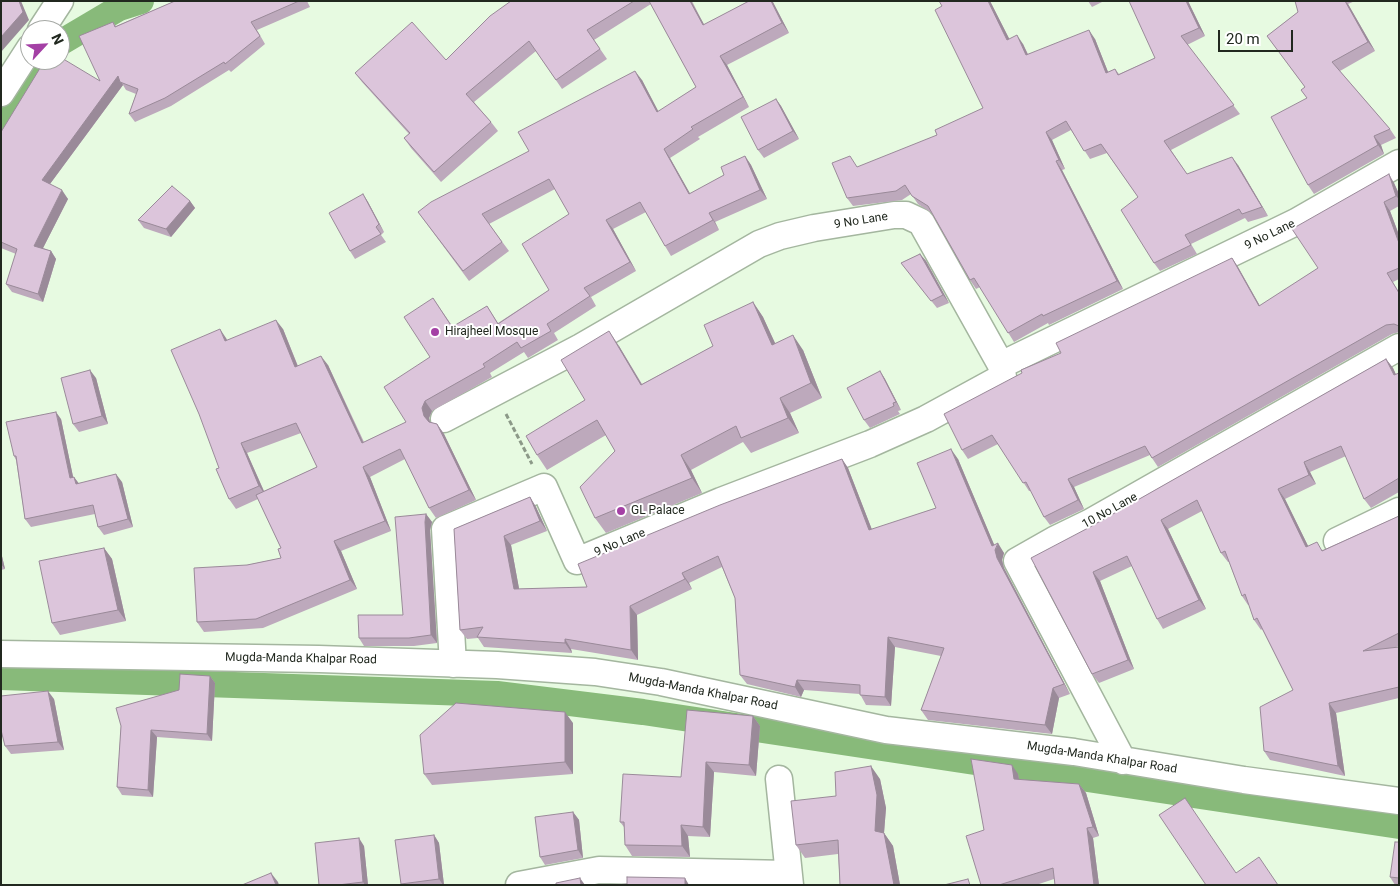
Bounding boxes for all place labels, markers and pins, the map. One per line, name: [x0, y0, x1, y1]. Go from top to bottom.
place label: Hirajheel Mosque: [445, 325, 538, 339]
marker: Hirajheel Mosque: [429, 326, 441, 338]
place label: GL Palace: [631, 504, 685, 518]
marker: GL Palace: [615, 505, 627, 517]

